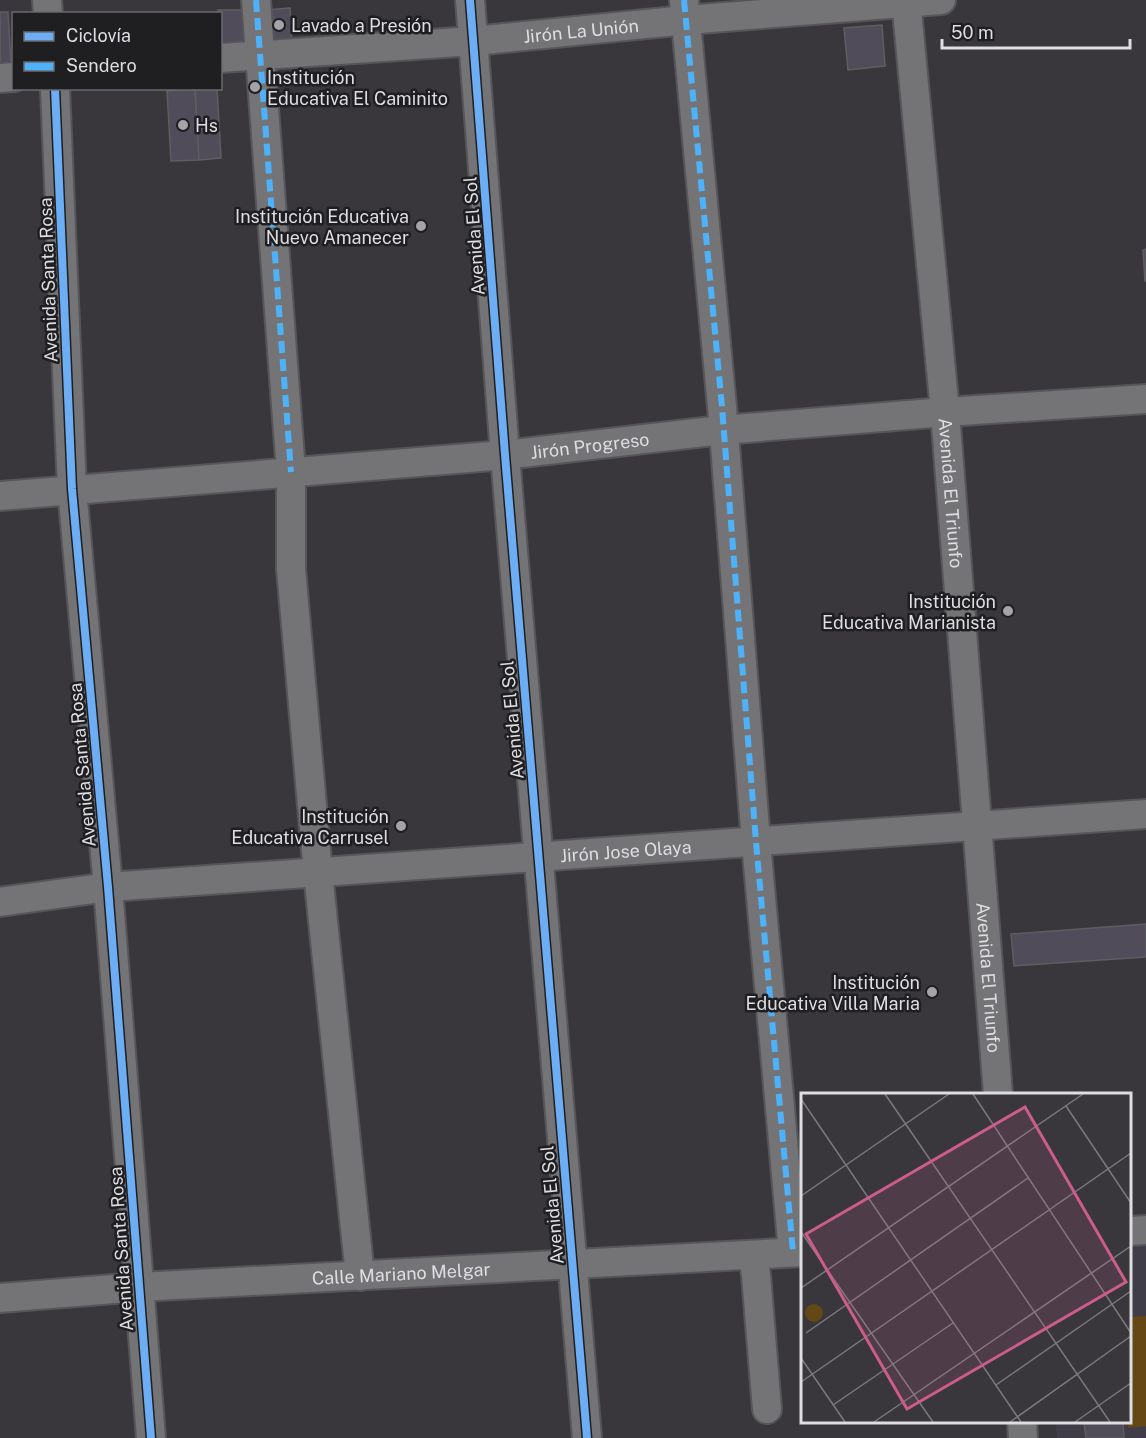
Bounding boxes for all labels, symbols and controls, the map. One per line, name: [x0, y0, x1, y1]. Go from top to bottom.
legend: [12, 12, 222, 90]
scale bar: [942, 12, 1130, 50]
street label: Jirón La Unión: [522, 14, 640, 47]
place label: Lavado a Presión: [291, 15, 432, 36]
marker: Lavado a Presión: [272, 18, 286, 32]
text: 50 m: [951, 22, 994, 43]
text: Ciclovía: [66, 25, 131, 46]
text: Sendero: [66, 55, 137, 76]
place label: Institución Educativa El Caminito: [267, 67, 448, 109]
marker: Institución Educativa El Caminito: [248, 80, 262, 94]
place label: Hs: [195, 115, 218, 136]
marker: Hs: [176, 118, 190, 132]
street label: Avenida El Sol: [459, 176, 489, 296]
street label: Avenida Santa Rosa: [35, 197, 61, 363]
place label: Institución Educativa Nuevo Amanecer: [235, 206, 409, 248]
marker: Institución Educativa Nuevo Amanecer: [414, 219, 428, 233]
street label: Avenida El Triunfo: [935, 417, 968, 569]
street label: Jirón Progreso: [529, 428, 650, 463]
place label: Institución Educativa Marianista: [822, 591, 996, 633]
marker: Institución Educativa Marianista: [1001, 604, 1015, 618]
street label: Avenida El Sol: [496, 660, 528, 780]
street label: Avenida Santa Rosa: [64, 682, 100, 848]
place label: Institución Educativa Carrusel: [231, 806, 389, 848]
marker: Institución Educativa Carrusel: [394, 819, 408, 833]
street label: Jirón Jose Olaya: [559, 836, 692, 866]
street label: Avenida El Triunfo: [973, 901, 1005, 1054]
place label: Institución Educativa Villa Maria: [745, 972, 920, 1014]
marker: Institución Educativa Villa Maria: [925, 985, 939, 999]
inset map: [801, 1093, 1131, 1423]
street label: Avenida El Sol: [536, 1145, 568, 1265]
street label: Avenida Santa Rosa: [105, 1166, 137, 1332]
street label: Calle Mariano Melgar: [311, 1258, 491, 1288]

